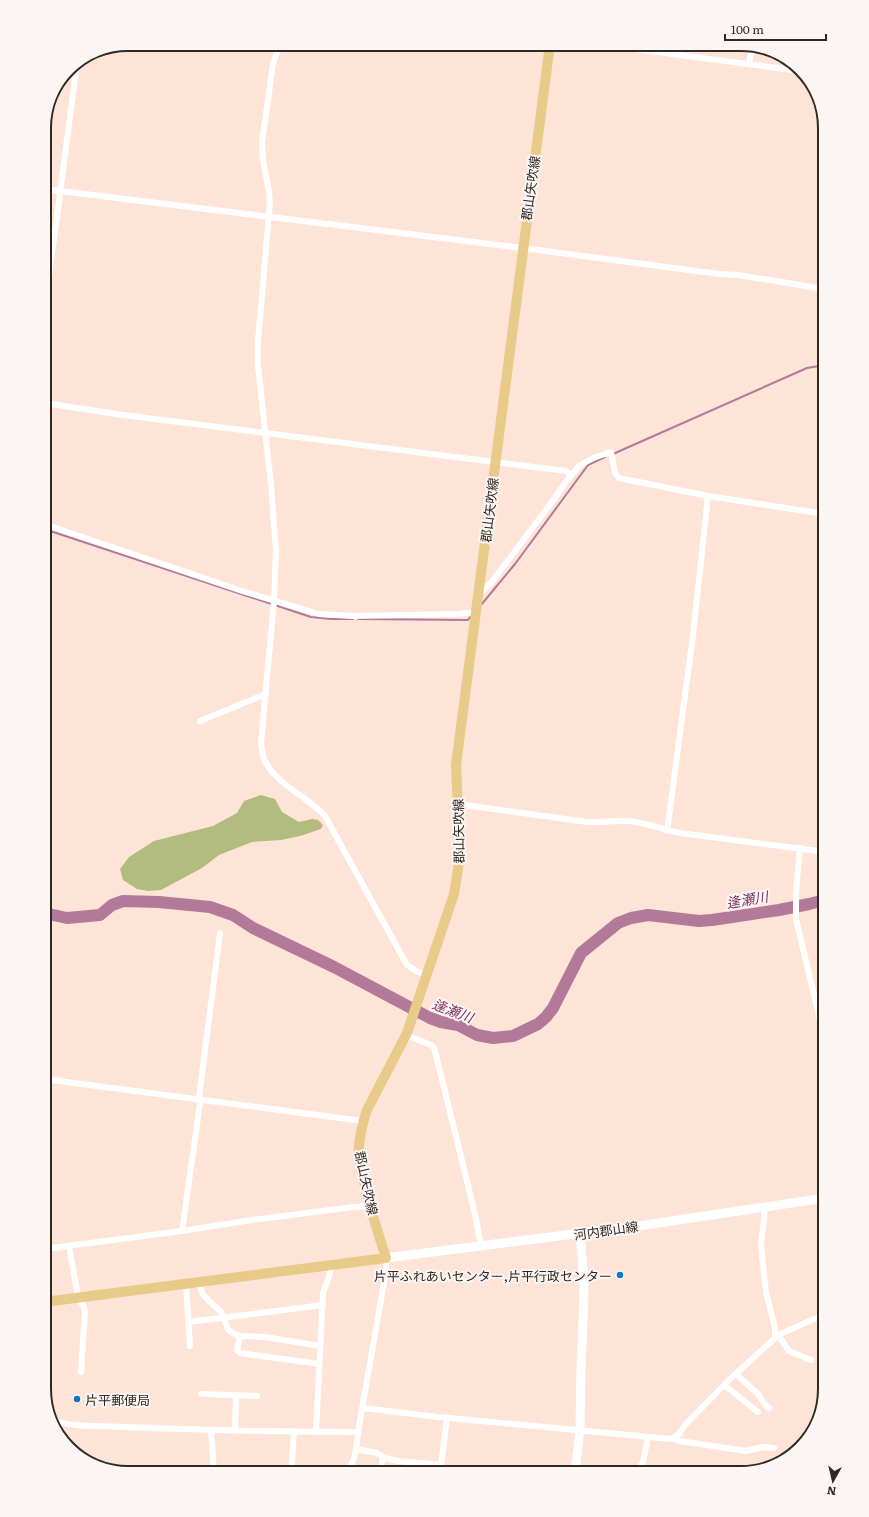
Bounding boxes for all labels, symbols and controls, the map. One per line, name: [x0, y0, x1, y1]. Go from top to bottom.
scale bar: [725, 16, 826, 42]
text: 100 m: [731, 20, 764, 38]
street label: 郡山矢吹線: [516, 154, 544, 222]
street label: 郡山矢吹線: [476, 477, 502, 543]
street label: 郡山矢吹線: [448, 798, 468, 864]
water label: 逢瀬川: [725, 885, 771, 912]
water label: 逢瀬川: [430, 993, 478, 1028]
street label: 郡山矢吹線: [351, 1149, 383, 1217]
street label: 河内郡山線: [572, 1216, 640, 1244]
place label: 片平ふれあいセンター,片平行政センター: [374, 1266, 612, 1285]
marker: 片平ふれあいセンター,片平行政センター: [615, 1270, 625, 1280]
place label: 片平郵便局: [85, 1390, 150, 1409]
marker: 片平郵便局: [72, 1394, 82, 1404]
north arrow: [813, 1461, 853, 1501]
text: N: [826, 1483, 837, 1500]

